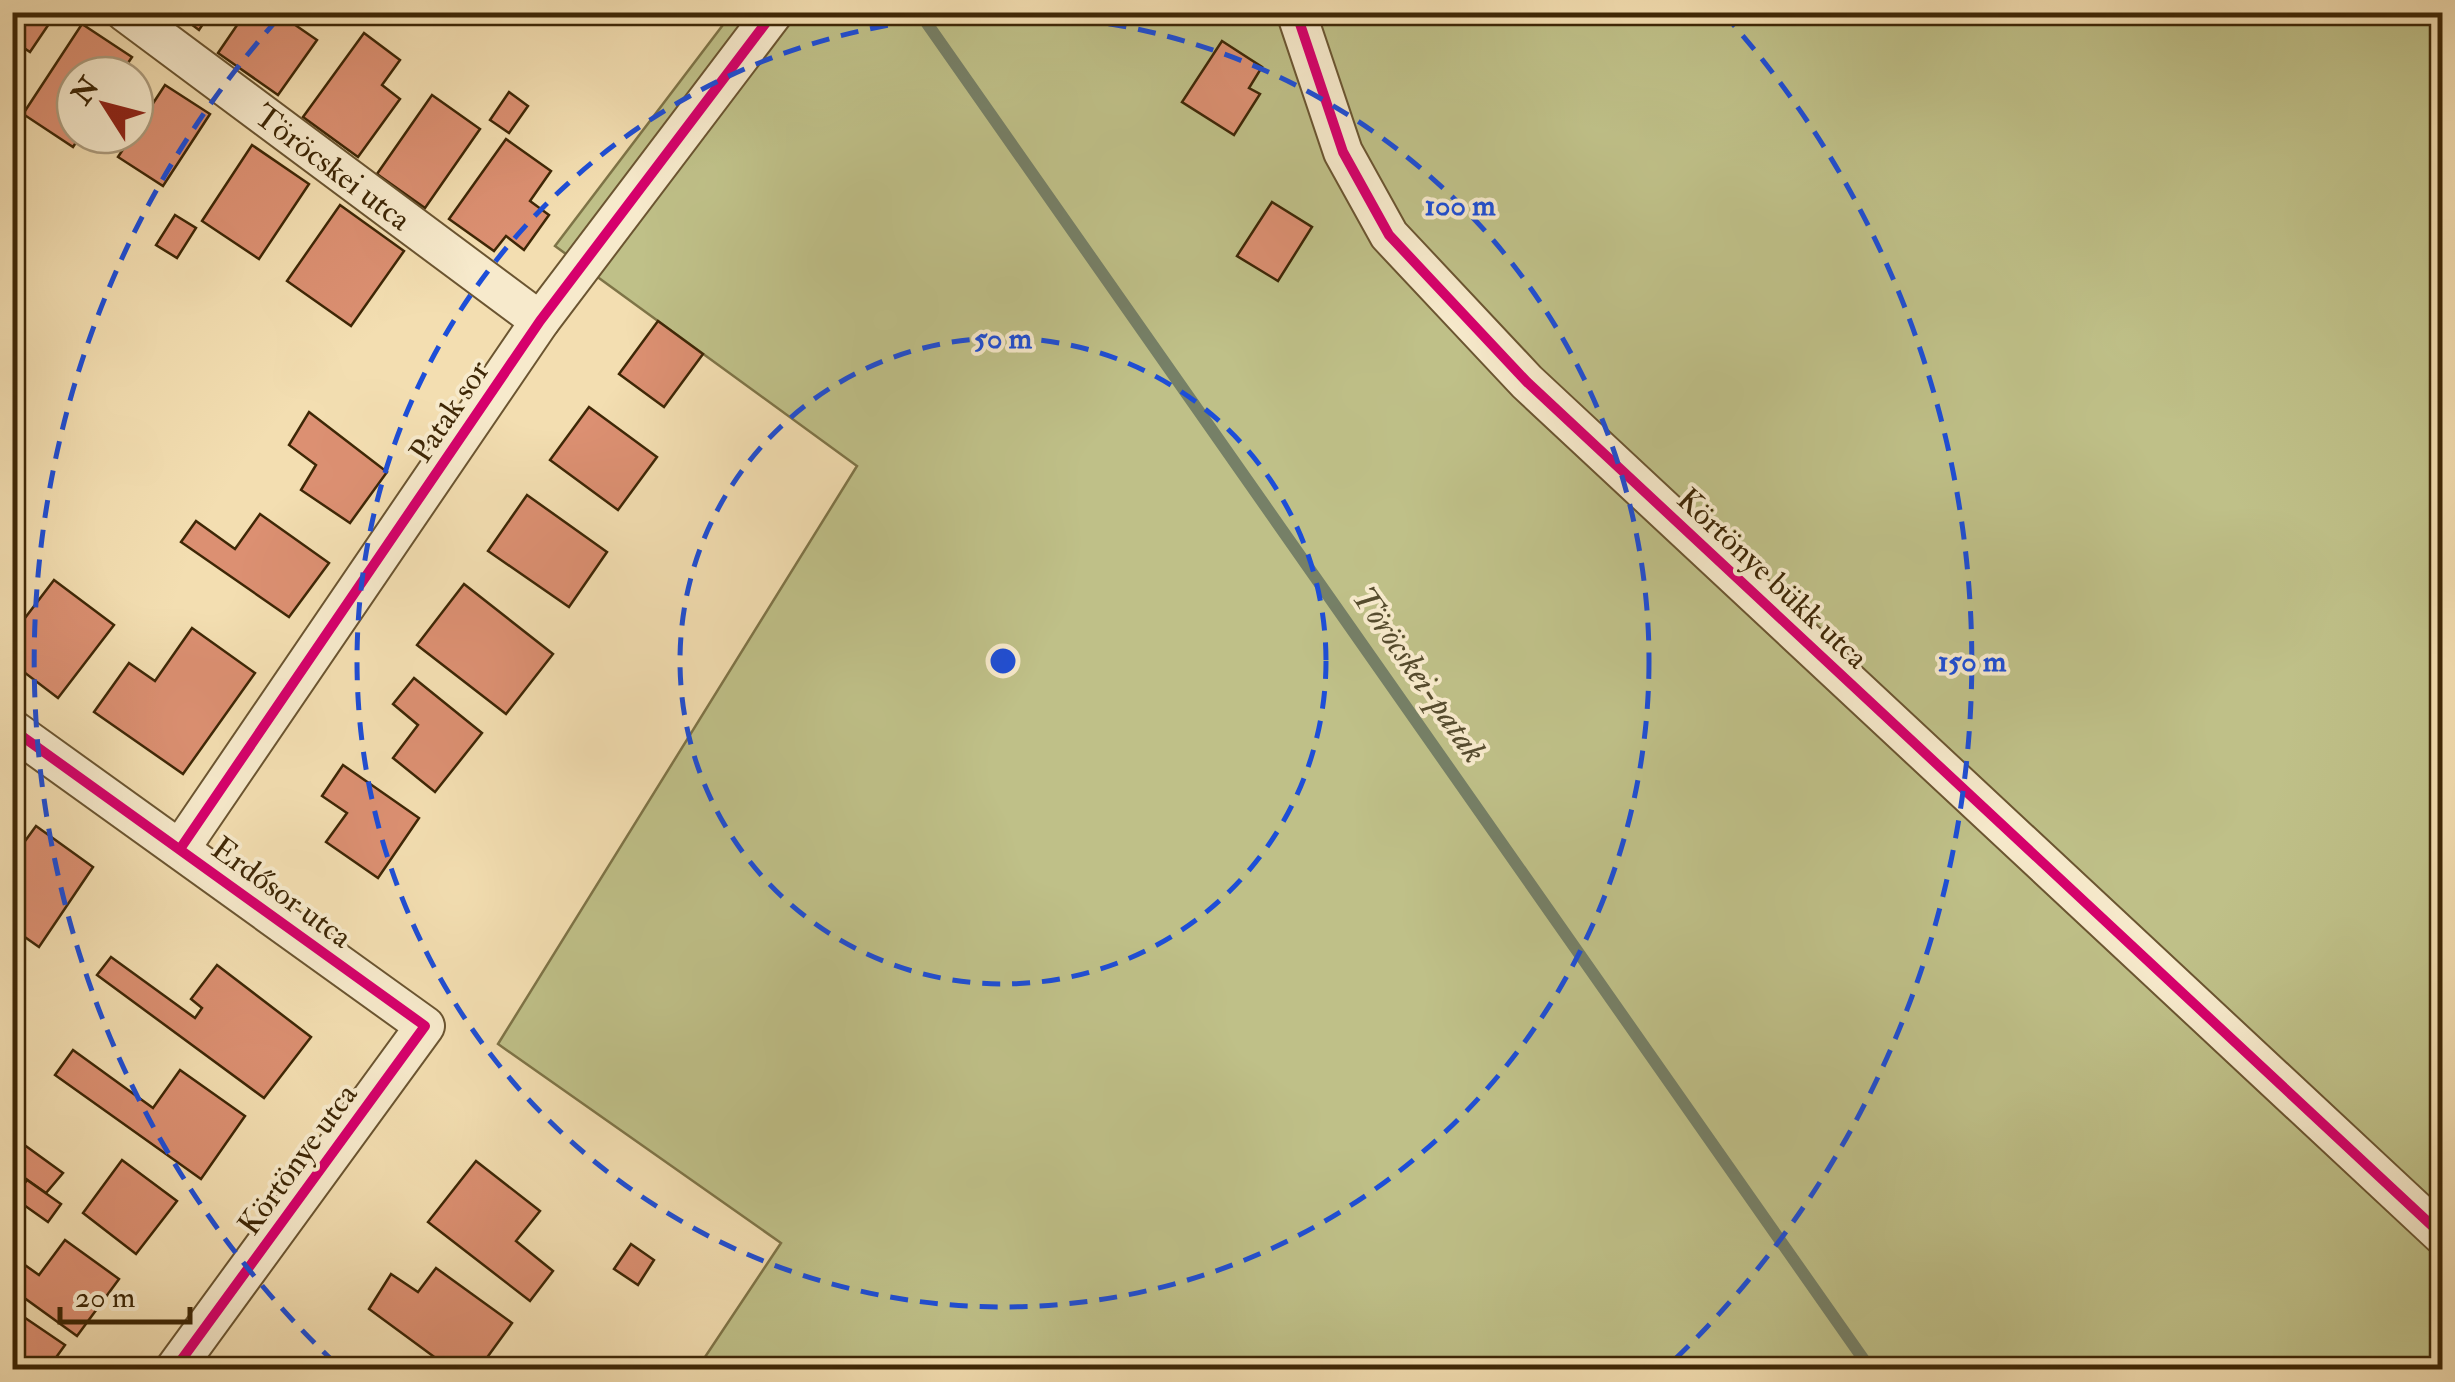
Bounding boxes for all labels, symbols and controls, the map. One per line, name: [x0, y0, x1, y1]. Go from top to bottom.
north arrow: [55, 55, 155, 155]
text: N: [64, 70, 108, 112]
street label: Töröcskei utca: [246, 96, 419, 240]
text: 100 m: [1425, 187, 1496, 224]
text: 50 m: [974, 320, 1033, 357]
street label: Patak sor: [401, 353, 499, 470]
street label: Körtönye bükk utca: [1668, 480, 1877, 678]
water label: Töröcskei-patak: [1342, 577, 1496, 772]
centre of rings: [985, 643, 1021, 679]
text: 150 m: [1938, 643, 2007, 680]
street label: Erdősor utca: [203, 828, 360, 958]
street label: Körtönye utca: [229, 1075, 367, 1243]
scale bar: [60, 1262, 190, 1324]
text: 20 m: [75, 1279, 135, 1316]

